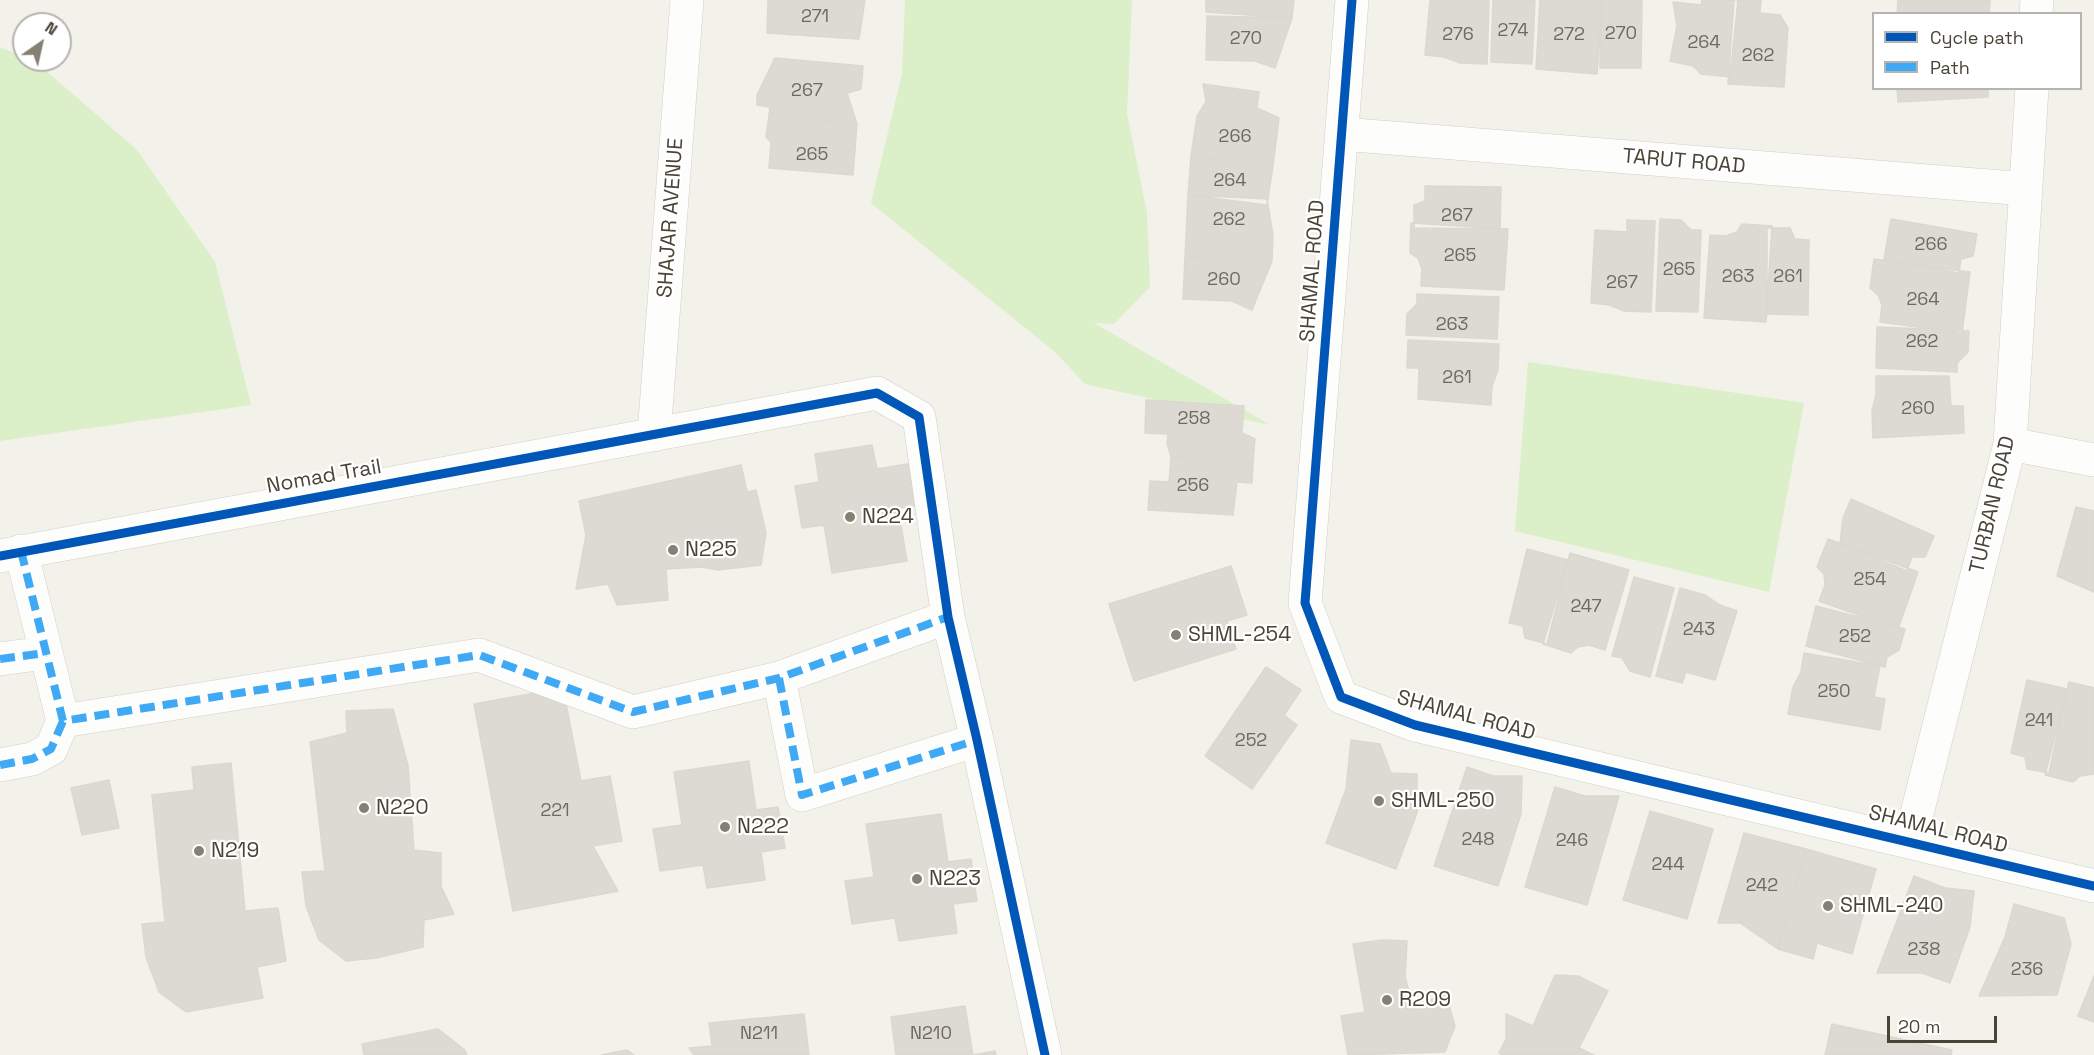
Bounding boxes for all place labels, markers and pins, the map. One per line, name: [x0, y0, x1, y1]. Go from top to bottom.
place label: N224: [862, 504, 914, 530]
marker: N224: [843, 510, 857, 524]
place label: N225: [685, 537, 737, 563]
marker: N225: [666, 543, 680, 557]
place label: SHML-254: [1188, 622, 1291, 648]
marker: SHML-254: [1169, 628, 1183, 642]
place label: SHML-250: [1391, 788, 1495, 814]
marker: SHML-250: [1372, 794, 1386, 808]
place label: N220: [376, 795, 429, 821]
marker: N220: [357, 801, 371, 815]
place label: N222: [737, 814, 789, 840]
marker: N222: [718, 820, 732, 834]
place label: N219: [211, 838, 259, 864]
marker: N219: [192, 844, 206, 858]
place label: N223: [929, 866, 981, 892]
marker: N223: [910, 872, 924, 886]
place label: SHML-240: [1840, 893, 1944, 919]
marker: SHML-240: [1821, 899, 1835, 913]
place label: R209: [1399, 987, 1451, 1013]
marker: R209: [1380, 993, 1394, 1007]

